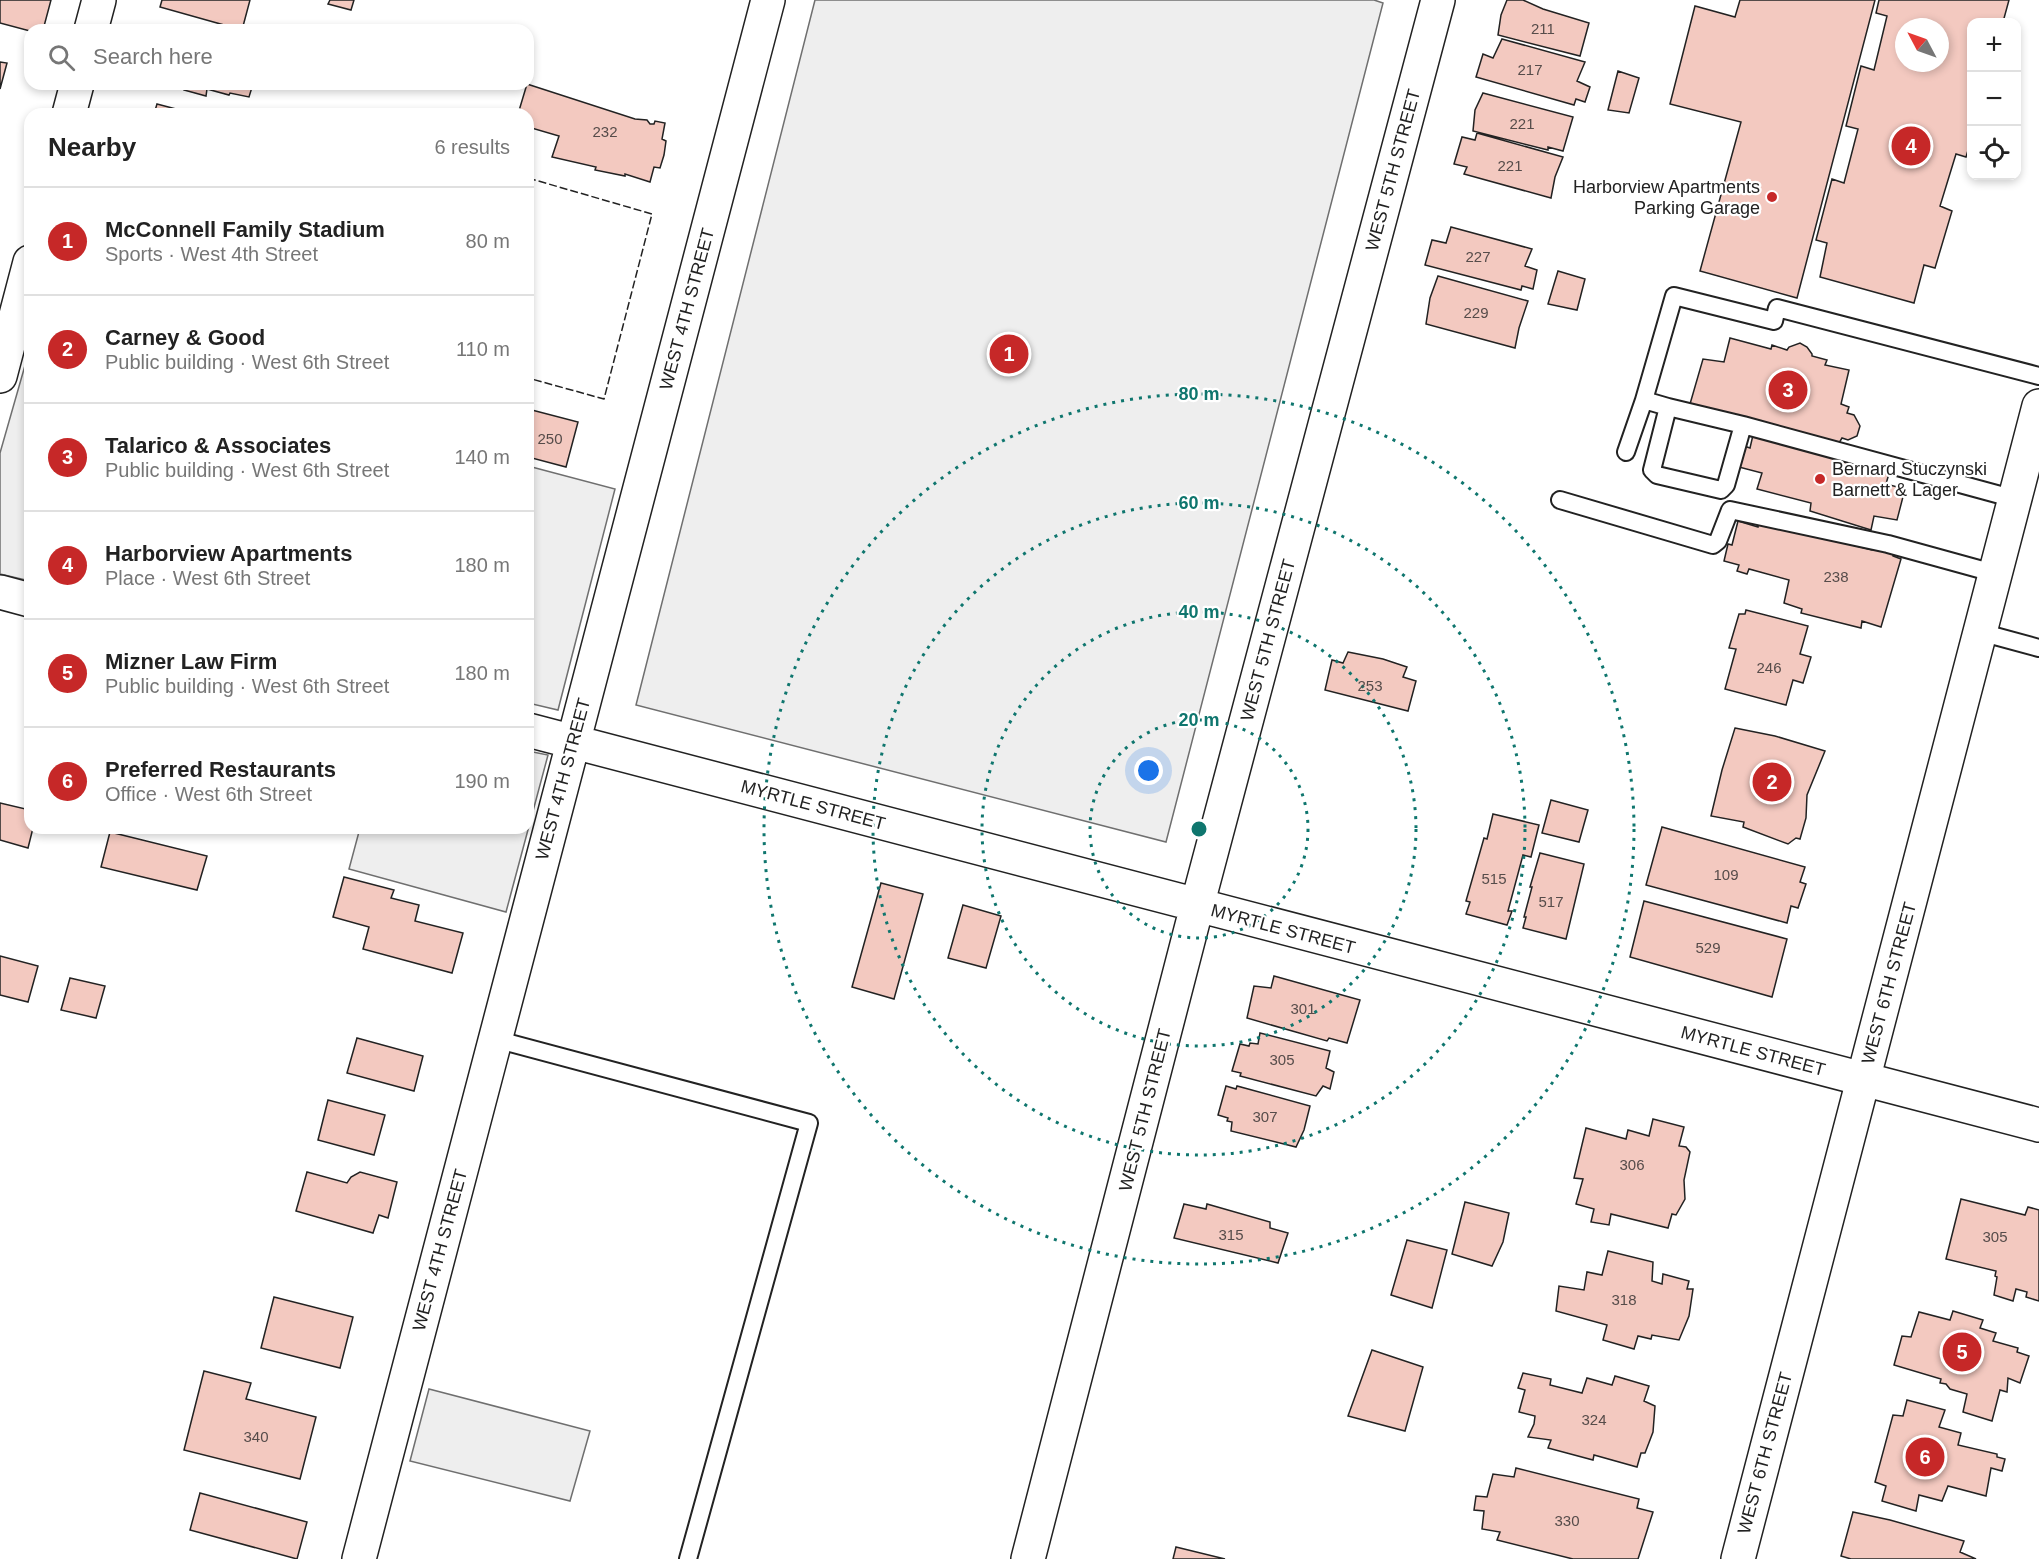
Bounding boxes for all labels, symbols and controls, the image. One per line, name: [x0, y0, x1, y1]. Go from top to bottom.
north arrow: [1895, 18, 1949, 72]
map controls: [1967, 18, 2021, 180]
button: +: [1967, 18, 2021, 72]
house number: 211: [1531, 20, 1555, 37]
search box: [24, 24, 534, 90]
icon: search: [45, 41, 78, 74]
text: Search here: [93, 44, 213, 69]
house number: 217: [1517, 61, 1543, 78]
button: −: [1967, 72, 2021, 126]
street label: WEST 5TH STREET: [1362, 87, 1424, 253]
house number: 221: [1509, 115, 1535, 132]
house number: 232: [592, 123, 618, 140]
pin: 4: [1892, 124, 1930, 168]
button: locate: [1967, 126, 2021, 180]
text: Nearby: [48, 132, 136, 162]
text: 6 results: [434, 136, 510, 158]
house number: 221: [1497, 157, 1523, 174]
place label: Harborview Apartments Parking Garage: [1573, 177, 1760, 218]
marker: Harborview Apartments Parking Garage: [1765, 190, 1779, 204]
text: McConnell Family Stadium: [105, 217, 385, 242]
street label: WEST 4TH STREET: [656, 226, 718, 392]
text: 1: [62, 230, 73, 252]
text: 80 m: [466, 230, 510, 252]
text: Sports · West 4th Street: [105, 243, 318, 265]
house number: 227: [1465, 248, 1491, 265]
house number: 229: [1463, 304, 1489, 321]
text: Carney & Good: [105, 325, 265, 350]
pin: 1: [990, 332, 1028, 376]
text: 2: [62, 338, 73, 360]
text: 110 m: [456, 338, 510, 360]
text: Public building · West 6th Street: [105, 351, 389, 373]
pin: 3: [1768, 368, 1808, 412]
text: 80 m: [1178, 384, 1220, 404]
house number: 250: [537, 430, 563, 447]
text: Talarico & Associates: [105, 433, 331, 458]
text: 3: [62, 446, 73, 468]
text: 140 m: [454, 446, 510, 468]
text: Public building · West 6th Street: [105, 459, 389, 481]
place label: Bernard Stuczynski Barnett & Lager: [1832, 459, 1987, 500]
marker: Bernard Stuczynski Barnett & Lager: [1813, 472, 1827, 486]
text: 60 m: [1178, 493, 1220, 513]
text: Harborview Apartments: [105, 541, 352, 566]
text: 4: [62, 554, 73, 576]
text: 180 m: [454, 554, 510, 576]
street label: WEST 5TH STREET: [1237, 557, 1299, 723]
text: Place · West 6th Street: [105, 567, 310, 589]
house number: 238: [1823, 568, 1849, 585]
text: 40 m: [1178, 602, 1220, 622]
text: Mizner Law Firm: [105, 649, 277, 674]
house number: 246: [1756, 659, 1782, 676]
text: 5: [62, 662, 73, 684]
text: 180 m: [454, 662, 510, 684]
text: Public building · West 6th Street: [105, 675, 389, 697]
house number: 253: [1357, 677, 1383, 694]
street label: WEST 4TH STREET: [532, 696, 594, 862]
text: 20 m: [1178, 710, 1220, 730]
your location: [1134, 756, 1163, 785]
text: Preferred Restaurants: [105, 757, 336, 782]
pin: 2: [1752, 760, 1792, 804]
text: 6: [62, 770, 73, 792]
text: 190 m: [454, 770, 510, 792]
street label: MYRTLE STREET: [739, 776, 887, 834]
text: Office · West 6th Street: [105, 783, 312, 805]
centre of rings: [1189, 819, 1209, 839]
house number: 109: [1713, 866, 1739, 883]
house number: 515: [1481, 870, 1507, 887]
house number: 517: [1538, 893, 1564, 910]
street label: MYRTLE STREET: [1209, 900, 1357, 958]
street label: WEST 6TH STREET: [1858, 900, 1920, 1066]
house number: 529: [1695, 939, 1721, 956]
house number: 301: [1290, 1000, 1316, 1017]
street label: MYRTLE STREET: [1679, 1022, 1827, 1080]
street label: WEST 5TH STREET: [1115, 1027, 1175, 1193]
house number: 305: [1269, 1051, 1295, 1068]
house number: 307: [1252, 1108, 1278, 1125]
house number: 306: [1619, 1156, 1645, 1173]
street label: WEST 4TH STREET: [409, 1167, 471, 1333]
house number: 315: [1218, 1226, 1244, 1243]
house number: 305: [1982, 1228, 2008, 1245]
house number: 318: [1611, 1291, 1637, 1308]
pin: 5: [1942, 1330, 1982, 1374]
street label: WEST 6TH STREET: [1734, 1370, 1796, 1536]
house number: 324: [1581, 1411, 1607, 1428]
house number: 340: [243, 1428, 269, 1445]
pin: 6: [1906, 1434, 1944, 1480]
house number: 330: [1554, 1512, 1580, 1529]

